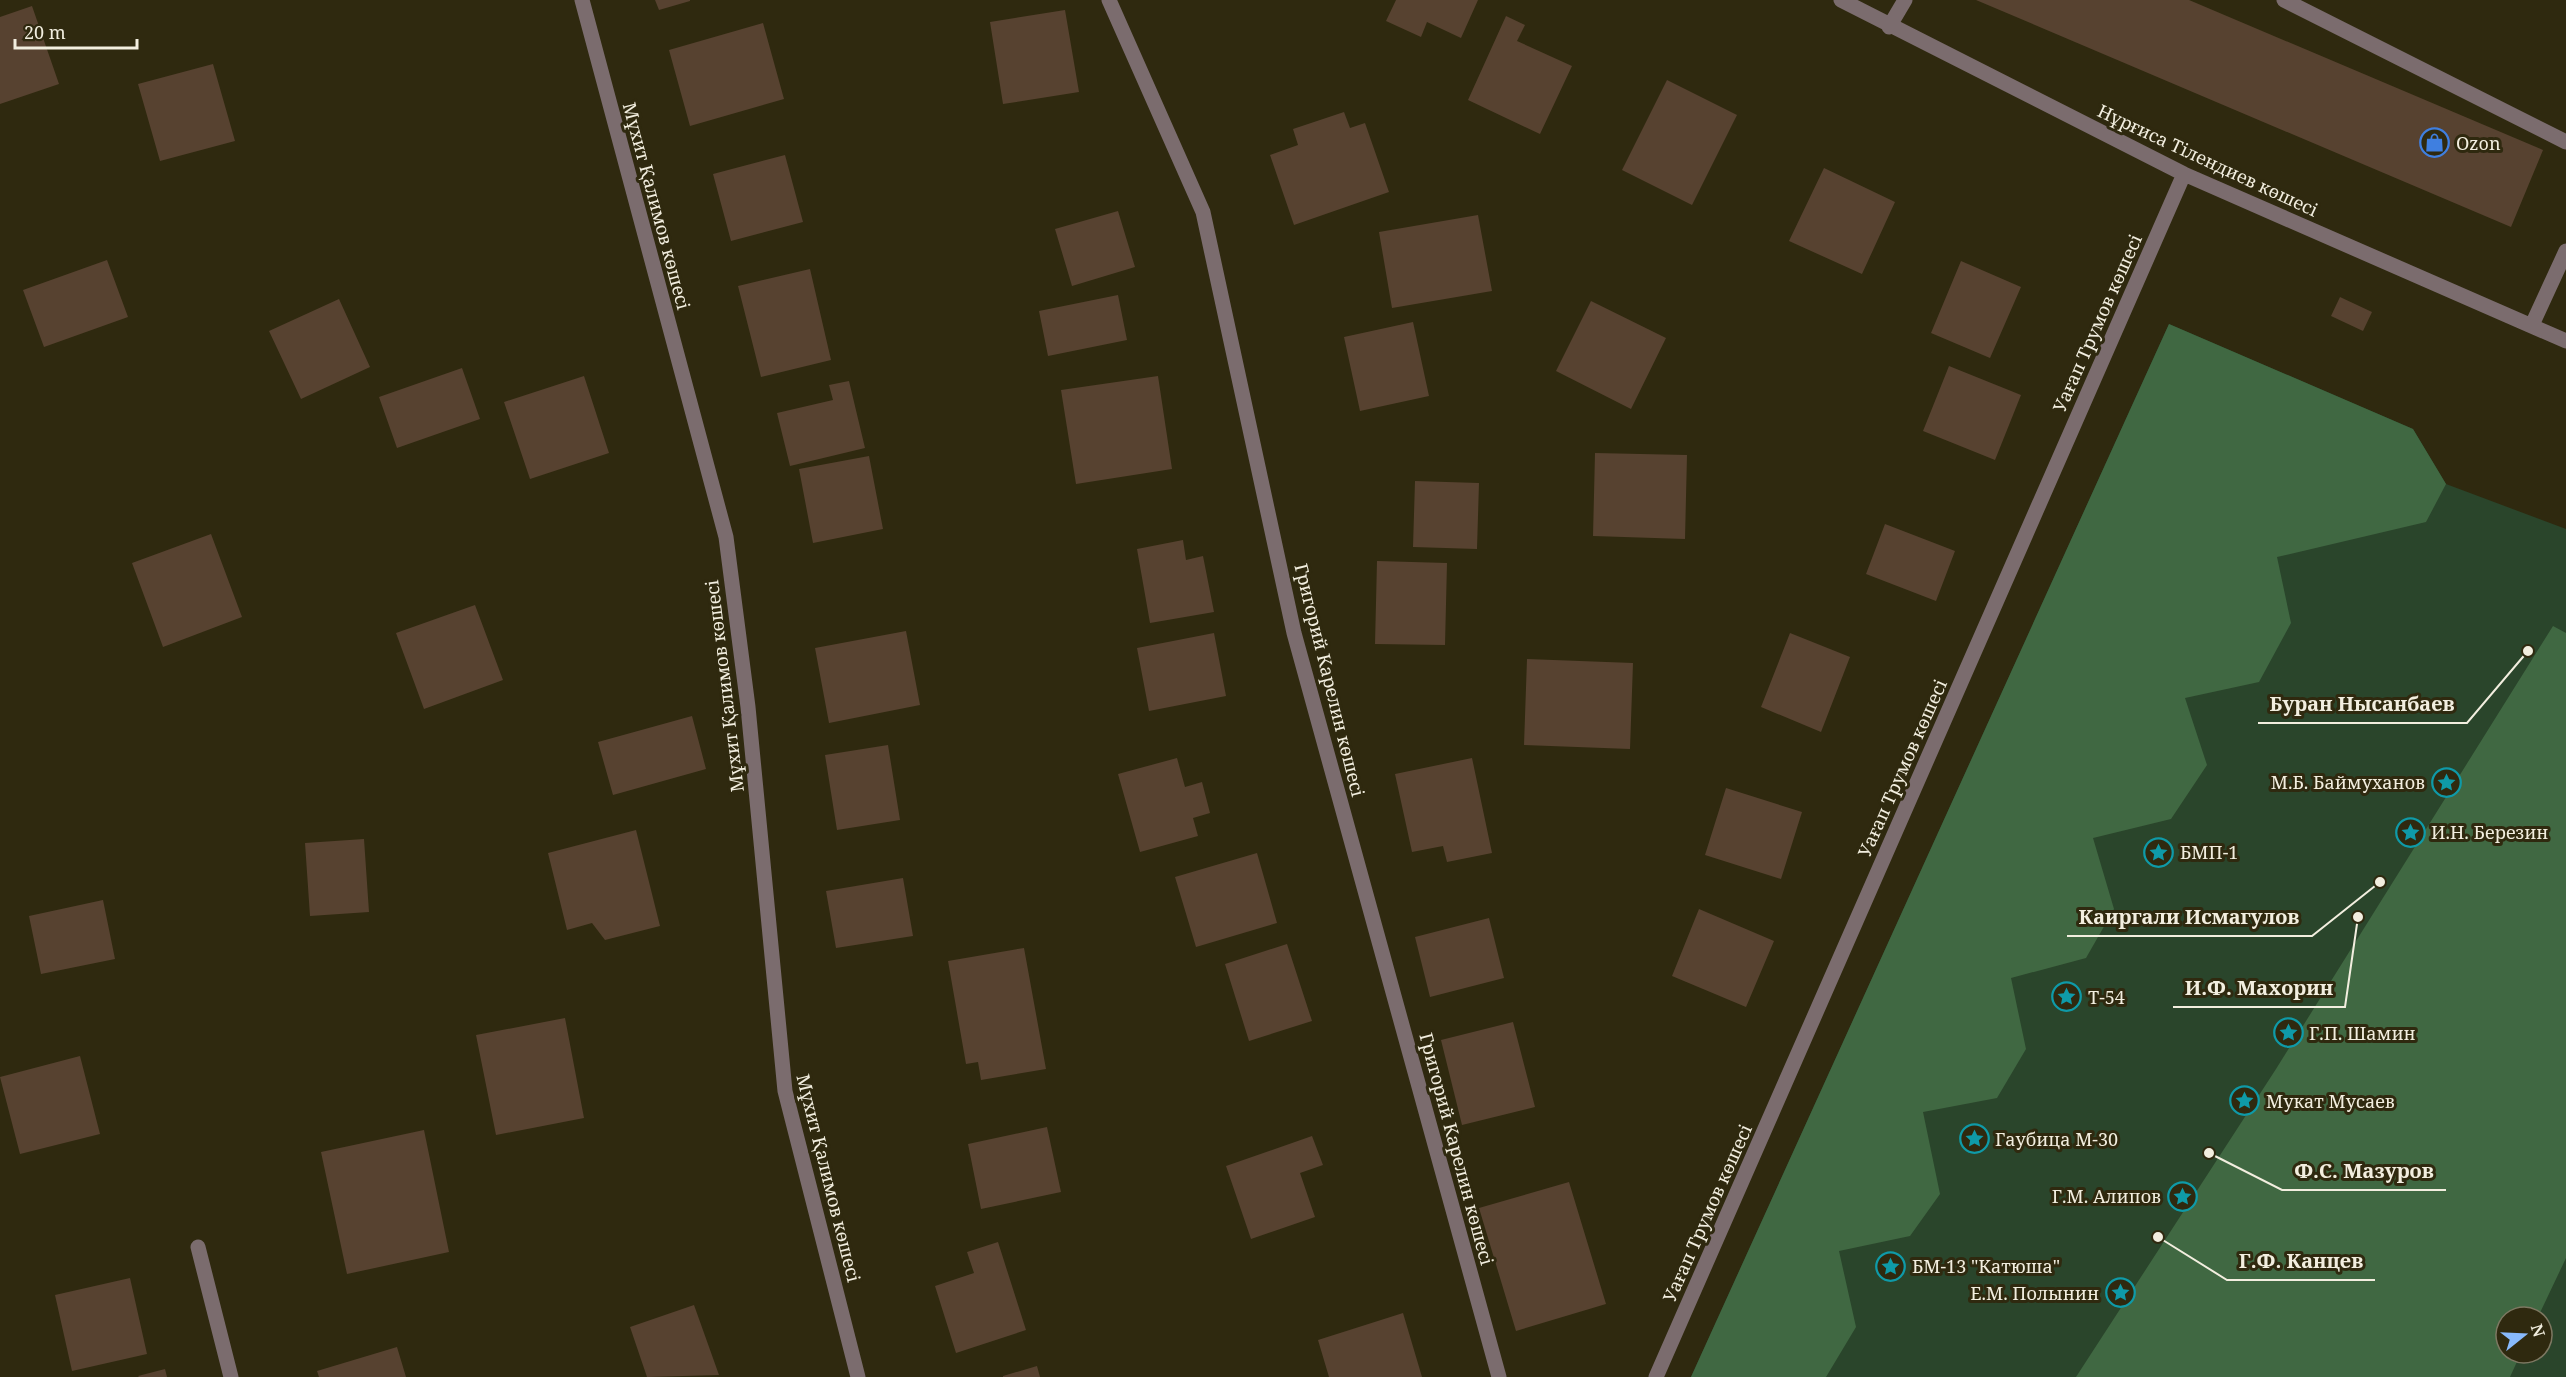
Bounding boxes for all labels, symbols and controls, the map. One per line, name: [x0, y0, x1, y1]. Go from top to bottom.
scale bar: [15, 12, 136, 50]
text: 20 m: [24, 20, 66, 44]
street label: Нұрғиса Тілендиев көшесі: [2094, 98, 2322, 222]
street label: Мұхит Қалимов көшесі: [618, 100, 696, 312]
shop icon: Ozon: [2419, 127, 2451, 159]
place label: Ozon: [2456, 131, 2501, 155]
street label: Уағап Трумов көшесі: [2047, 230, 2147, 416]
street label: Григорий Карелин көшесі: [1289, 561, 1371, 799]
street label: Мұхит Қалимов көшесі: [699, 578, 749, 794]
street label: Уағап Трумов көшесі: [1852, 675, 1952, 861]
callout: Буран Нысанбаев: [2258, 685, 2467, 723]
text: Буран Нысанбаев: [2269, 690, 2455, 717]
place icon: М.Б. Баймуханов: [2430, 766, 2462, 798]
place label: М.Б. Баймуханов: [2271, 770, 2425, 794]
place icon: И.Н. Березин: [2394, 816, 2426, 848]
place label: И.Н. Березин: [2431, 820, 2548, 844]
place icon: БМП-1: [2143, 836, 2175, 868]
place label: БМП-1: [2180, 840, 2238, 864]
callout: Каиргали Исмагулов: [2067, 898, 2312, 936]
text: Каиргали Исмагулов: [2079, 903, 2299, 930]
callout: И.Ф. Махорин: [2173, 969, 2345, 1007]
text: И.Ф. Махорин: [2185, 974, 2334, 1001]
place icon: Т-54: [2051, 981, 2083, 1013]
place label: Т-54: [2088, 985, 2125, 1009]
place icon: Г.П. Шамин: [2272, 1017, 2304, 1049]
place label: Г.П. Шамин: [2309, 1021, 2416, 1045]
street label: Григорий Карелин көшесі: [1414, 1030, 1500, 1268]
street label: Мұхит Қалимов көшесі: [792, 1071, 866, 1285]
place icon: Мукат Мусаев: [2229, 1085, 2261, 1117]
place label: Мукат Мусаев: [2266, 1089, 2395, 1113]
street label: Уағап Трумов көшесі: [1657, 1120, 1757, 1306]
place icon: Гаубица М-30: [1958, 1123, 1990, 1155]
place label: Гаубица М-30: [1995, 1127, 2118, 1151]
callout: Ф.С. Мазуров: [2282, 1152, 2446, 1190]
text: Ф.С. Мазуров: [2294, 1157, 2434, 1184]
place icon: Г.М. Алипов: [2166, 1180, 2198, 1212]
place label: Г.М. Алипов: [2052, 1184, 2161, 1208]
callout: Г.Ф. Канцев: [2227, 1242, 2375, 1280]
text: Г.Ф. Канцев: [2239, 1247, 2363, 1274]
place icon: БМ-13 "Катюша": [1875, 1250, 1907, 1282]
place label: БМ-13 "Катюша": [1912, 1254, 2060, 1278]
place icon: Е.М. Полынин: [2104, 1277, 2136, 1309]
place label: Е.М. Полынин: [1970, 1281, 2099, 1305]
north arrow: [2494, 1305, 2554, 1365]
text: N: [2526, 1321, 2551, 1340]

